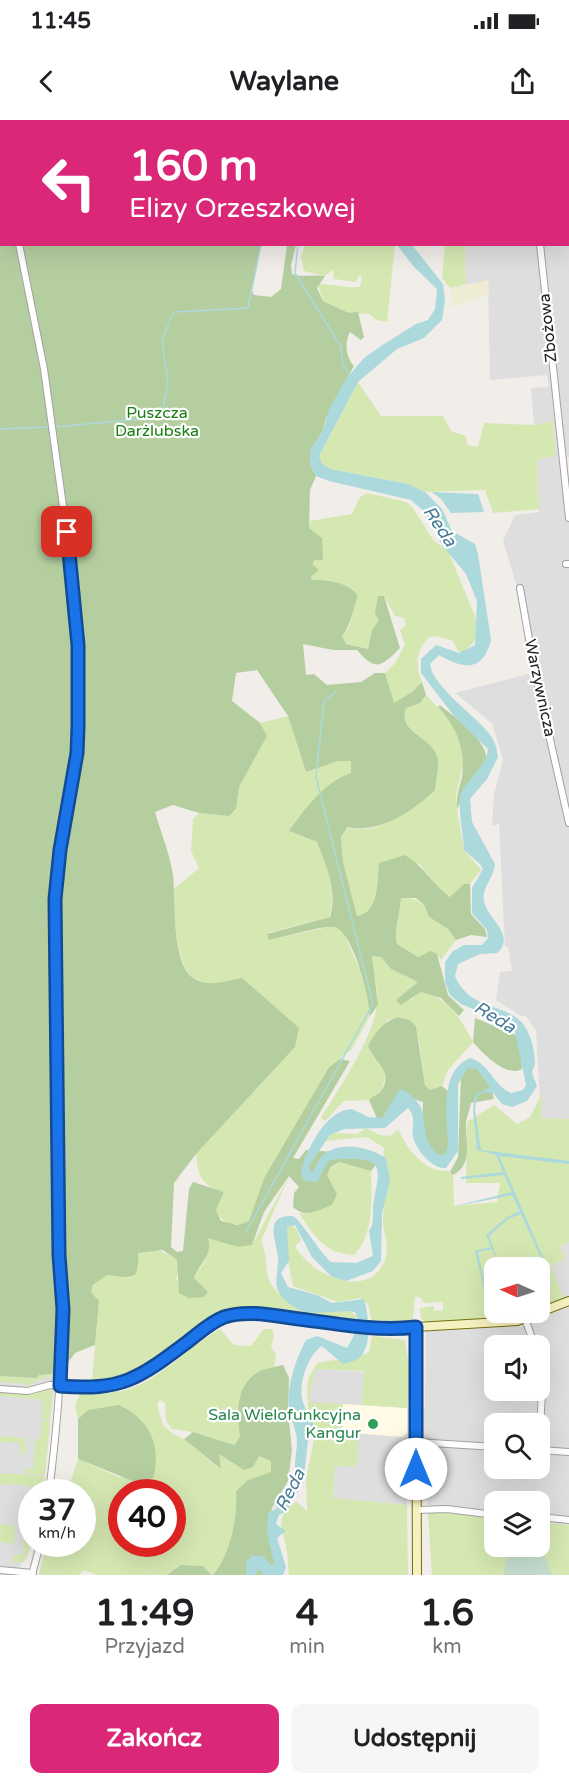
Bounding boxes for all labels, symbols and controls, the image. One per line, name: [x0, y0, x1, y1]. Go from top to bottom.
text: 11:45: [30, 8, 91, 34]
icon: back: [30, 65, 63, 98]
text: Waylane: [230, 65, 339, 98]
icon: share: [506, 65, 539, 98]
text: 160 m: [129, 141, 258, 192]
icon: left: [30, 144, 108, 222]
text: Elizy Orzeszkowej: [129, 192, 356, 225]
street label: Zbożowa: [534, 293, 562, 363]
park label: Puszcza Darżlubska: [115, 403, 199, 441]
water label: Reda: [418, 501, 462, 551]
pin: [41, 506, 92, 557]
icon: arrive: [50, 515, 83, 548]
street label: Warzywnicza: [520, 637, 560, 739]
water label: Reda: [470, 996, 520, 1038]
north arrow: [484, 1257, 550, 1323]
map controls: [484, 1257, 550, 1557]
button: sound: [484, 1335, 550, 1401]
place label: Sala Wielofunkcyjna Kangur: [208, 1405, 362, 1443]
button: search: [484, 1413, 550, 1479]
marker: Sala Wielofunkcyjna Kangur: [366, 1417, 380, 1431]
position arrow: [384, 1437, 448, 1501]
water label: Reda: [270, 1464, 310, 1515]
speed limit sign: 40: [108, 1479, 186, 1557]
button: layers: [484, 1491, 550, 1557]
text: 37: [38, 1492, 76, 1529]
text: km/h: [38, 1524, 76, 1542]
text: 11:49: [95, 1592, 195, 1635]
text: 4: [296, 1592, 318, 1635]
text: 1.6: [420, 1592, 474, 1635]
text: Przyjazd: [104, 1635, 185, 1659]
text: min: [289, 1635, 325, 1659]
text: km: [432, 1635, 462, 1659]
button: Zakończ: [30, 1704, 279, 1773]
button: Udostępnij: [291, 1704, 539, 1773]

